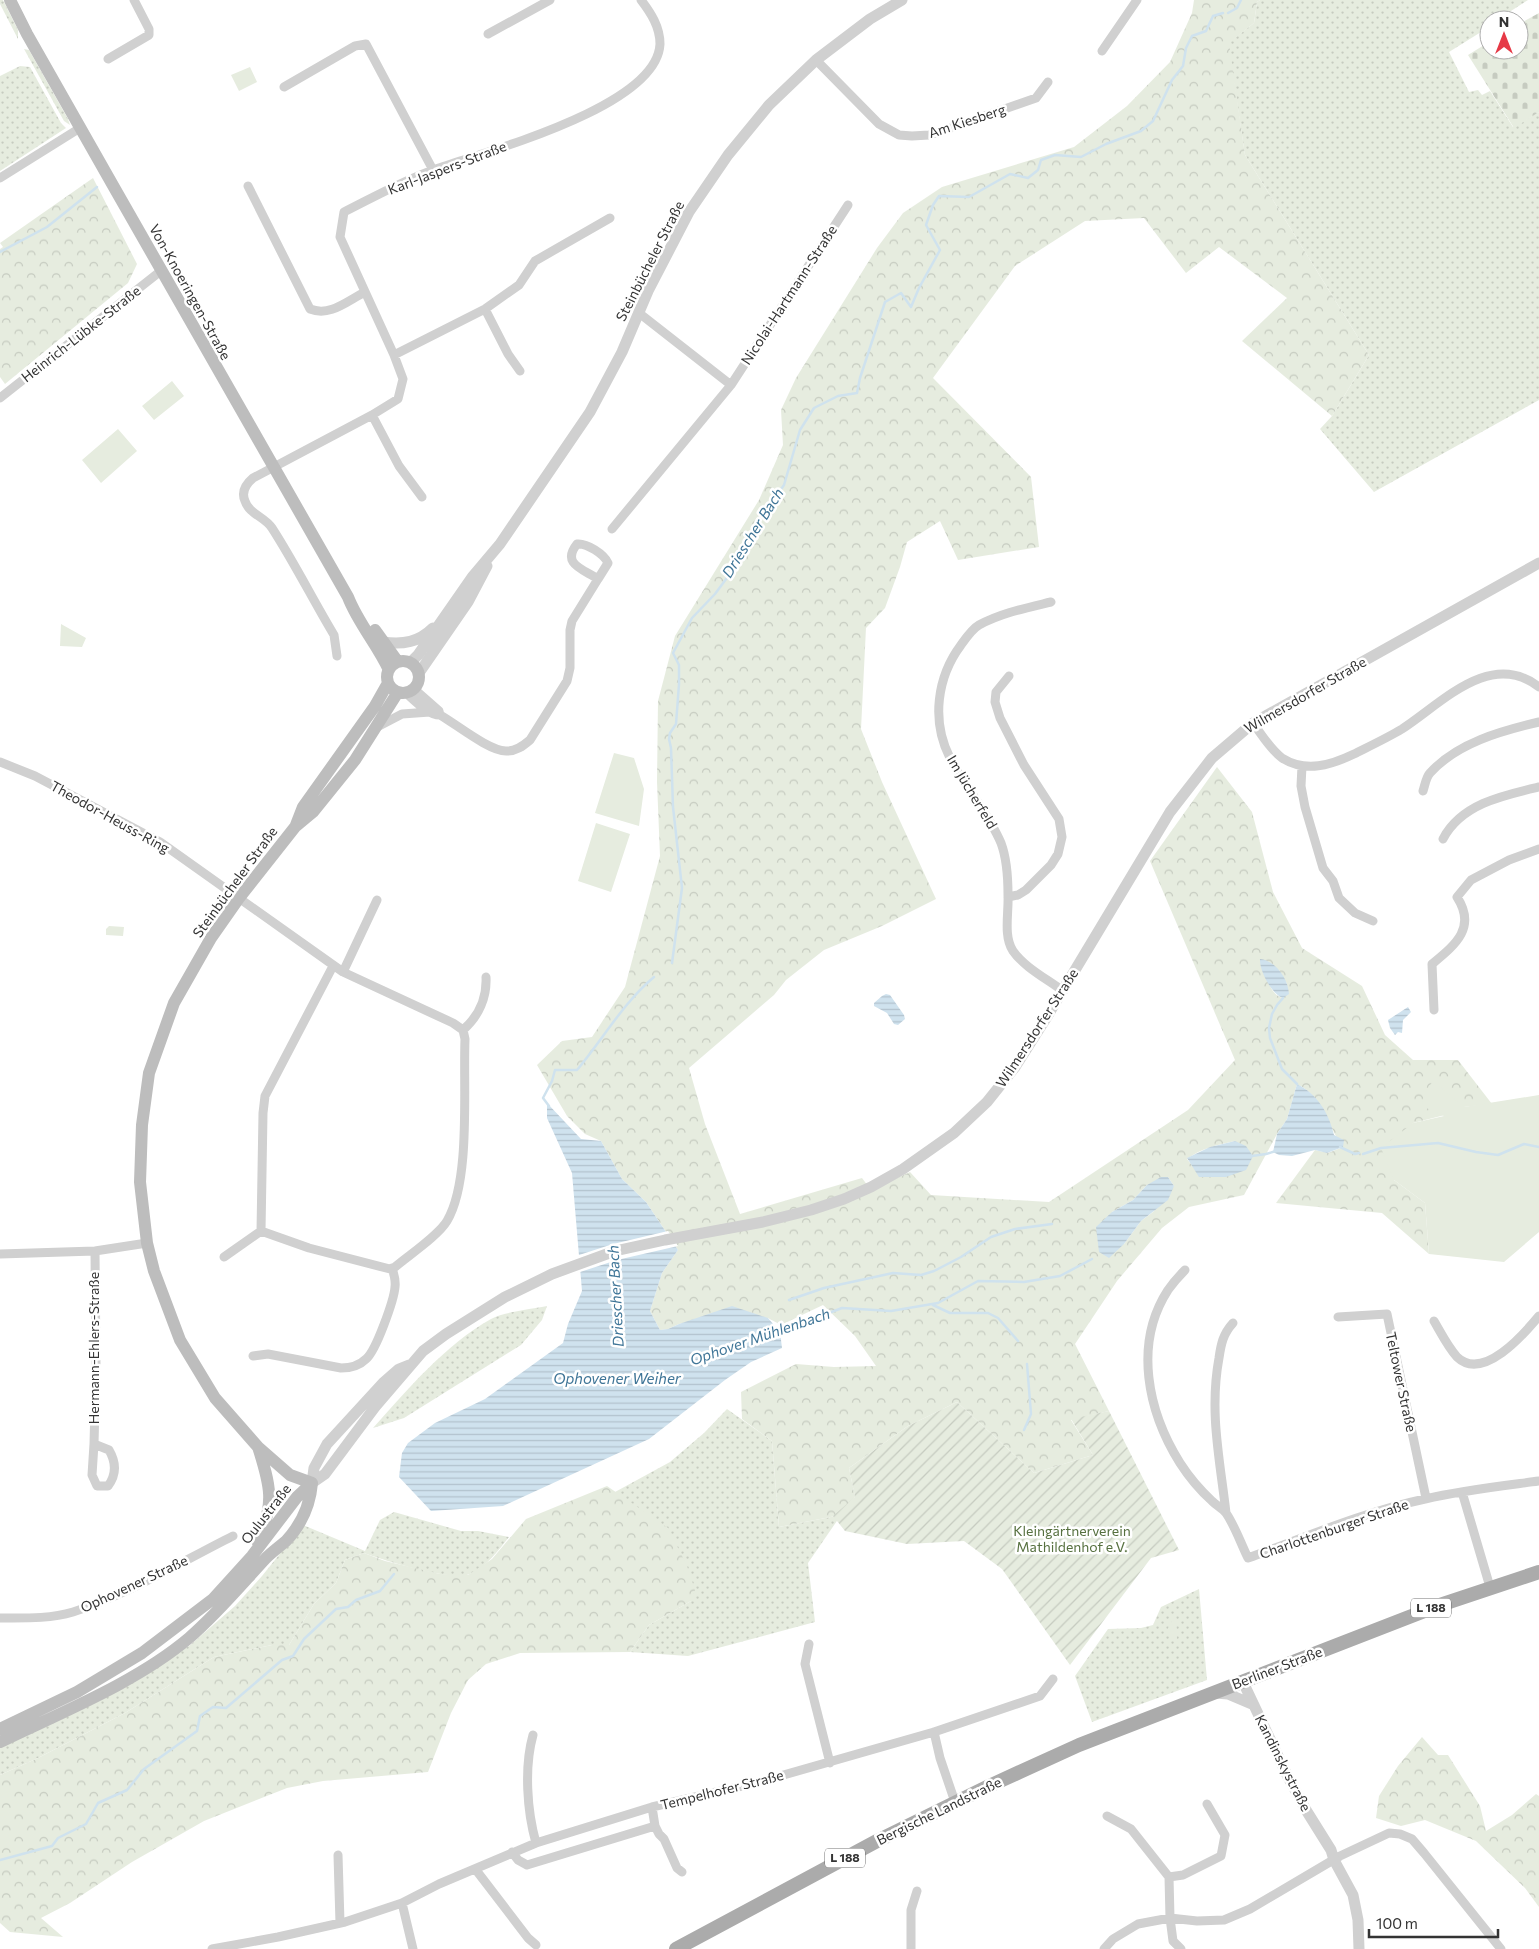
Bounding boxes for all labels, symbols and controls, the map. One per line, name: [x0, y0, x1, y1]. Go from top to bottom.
north arrow: [1479, 10, 1529, 60]
text: N: [1499, 13, 1509, 30]
street label: Am Kiesberg: [926, 100, 1008, 141]
street label: Karl-Jaspers-Straße: [385, 137, 508, 198]
street label: Steinbücheler Straße: [612, 198, 687, 324]
street label: Von-Knoeringen-Straße: [146, 221, 235, 363]
street label: Nicolai-Hartmann-Straße: [737, 222, 840, 368]
street label: Heinrich-Lübke-Straße: [18, 282, 144, 385]
water label: Driescher Bach: [718, 484, 787, 580]
street label: Wilmersdorfer Straße: [1241, 653, 1369, 736]
street label: Im Jücherfeld: [944, 752, 1001, 832]
street label: Theodor-Heuss-Ring: [48, 777, 173, 857]
street label: Steinbücheler Straße: [189, 823, 281, 940]
street label: Wilmersdorfer Straße: [992, 965, 1081, 1090]
water label: Driescher Bach: [603, 1245, 627, 1347]
street label: Hermann-Ehlers-Straße: [85, 1272, 102, 1424]
water label: Ophover Mühlenbach: [687, 1304, 832, 1368]
street label: Teltower Straße: [1383, 1330, 1420, 1433]
water label: Ophovener Weiher: [553, 1369, 682, 1387]
street label: Oulustraße: [237, 1480, 294, 1547]
street label: Charlottenburger Straße: [1257, 1495, 1411, 1562]
park label: Kleingärtnerverein Mathildenhof e.V.: [1013, 1522, 1131, 1555]
street label: Ophovener Straße: [77, 1551, 190, 1616]
road number: L 188: [1411, 1599, 1451, 1618]
street label: Berliner Straße: [1229, 1643, 1324, 1693]
street label: Kandinskystraße: [1252, 1712, 1315, 1814]
street label: Tempelhofer Straße: [659, 1766, 785, 1813]
street label: Bergische Landstraße: [874, 1773, 1004, 1848]
road number: L 188: [825, 1849, 865, 1868]
scale bar: [1369, 1906, 1498, 1938]
text: 100 m: [1376, 1914, 1418, 1932]

